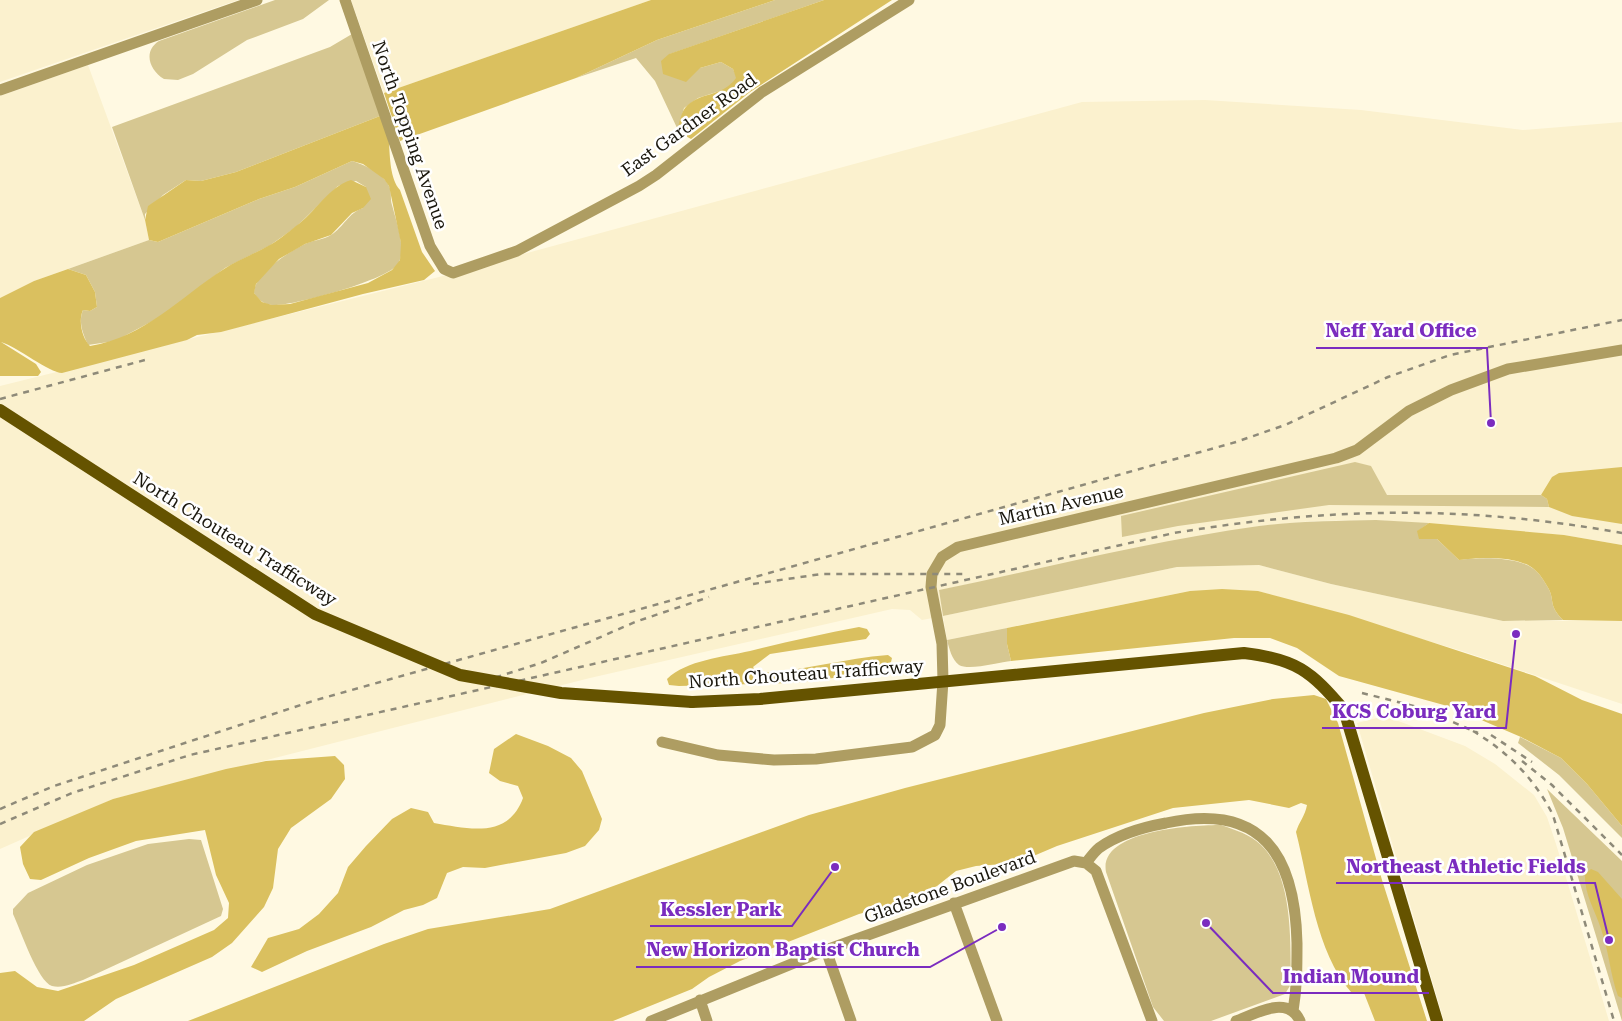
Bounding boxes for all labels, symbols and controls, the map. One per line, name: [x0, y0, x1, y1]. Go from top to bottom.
street label: North Topping Avenue: [368, 38, 453, 232]
street label: East Gardner Road: [617, 68, 761, 181]
callout: Neff Yard Office: [1316, 314, 1487, 348]
text: Neff Yard Office: [1325, 319, 1477, 342]
street label: North Chouteau Trafficway: [130, 467, 341, 610]
street label: Martin Avenue: [996, 480, 1125, 529]
street label: North Chouteau Trafficway: [688, 655, 925, 692]
callout: KCS Coburg Yard: [1322, 694, 1506, 728]
text: KCS Coburg Yard: [1332, 700, 1496, 723]
street label: Gladstone Boulevard: [861, 846, 1039, 927]
callout: Northeast Athletic Fields: [1336, 849, 1595, 883]
text: Northeast Athletic Fields: [1346, 855, 1586, 878]
callout: Kessler Park: [650, 892, 792, 926]
text: Kessler Park: [660, 898, 782, 921]
callout: New Horizon Baptist Church: [636, 933, 930, 967]
text: New Horizon Baptist Church: [646, 938, 920, 961]
callout: Indian Mound: [1273, 959, 1429, 993]
text: Indian Mound: [1283, 965, 1419, 988]

